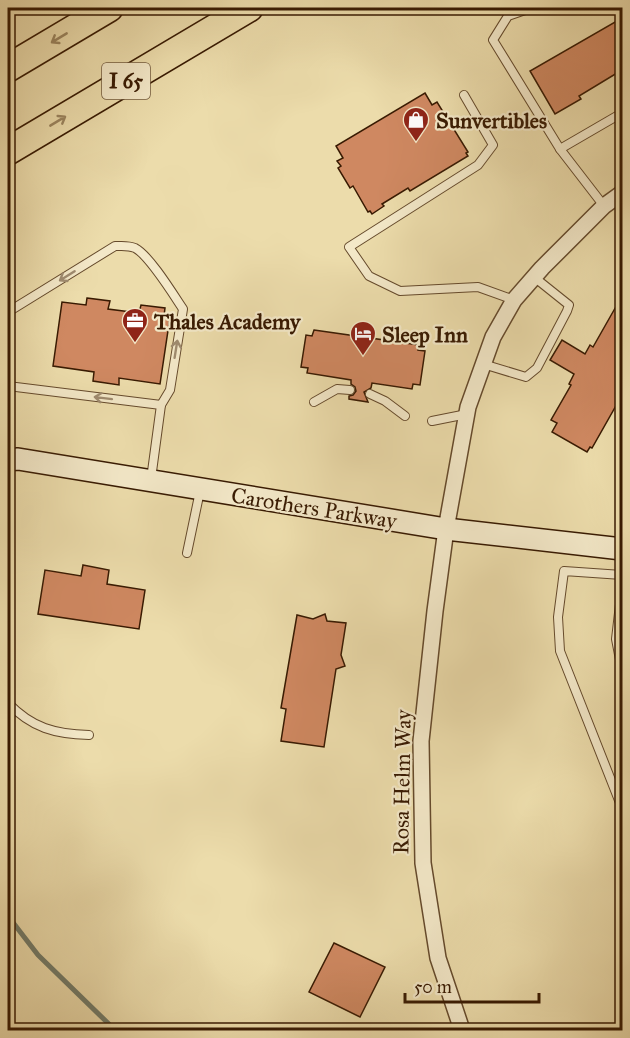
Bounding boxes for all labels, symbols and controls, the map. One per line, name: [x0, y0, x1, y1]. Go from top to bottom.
one-way arrow: [51, 32, 68, 44]
road number: I 65: [102, 63, 150, 99]
shop icon: Sunvertibles: [401, 105, 431, 143]
place label: Sunvertibles: [436, 107, 547, 134]
one-way arrow: [49, 115, 66, 127]
one-way arrow: [59, 269, 76, 282]
office icon: Thales Academy: [120, 306, 150, 344]
place label: Thales Academy: [153, 308, 302, 335]
hotel icon: Sleep Inn: [348, 319, 378, 357]
place label: Sleep Inn: [382, 321, 468, 348]
one-way arrow: [171, 340, 182, 360]
one-way arrow: [94, 392, 114, 403]
street label: Carothers Parkway: [229, 482, 399, 535]
street label: Rosa Helm Way: [387, 709, 417, 855]
scale bar: [405, 966, 538, 1004]
text: 50 m: [414, 976, 452, 998]

